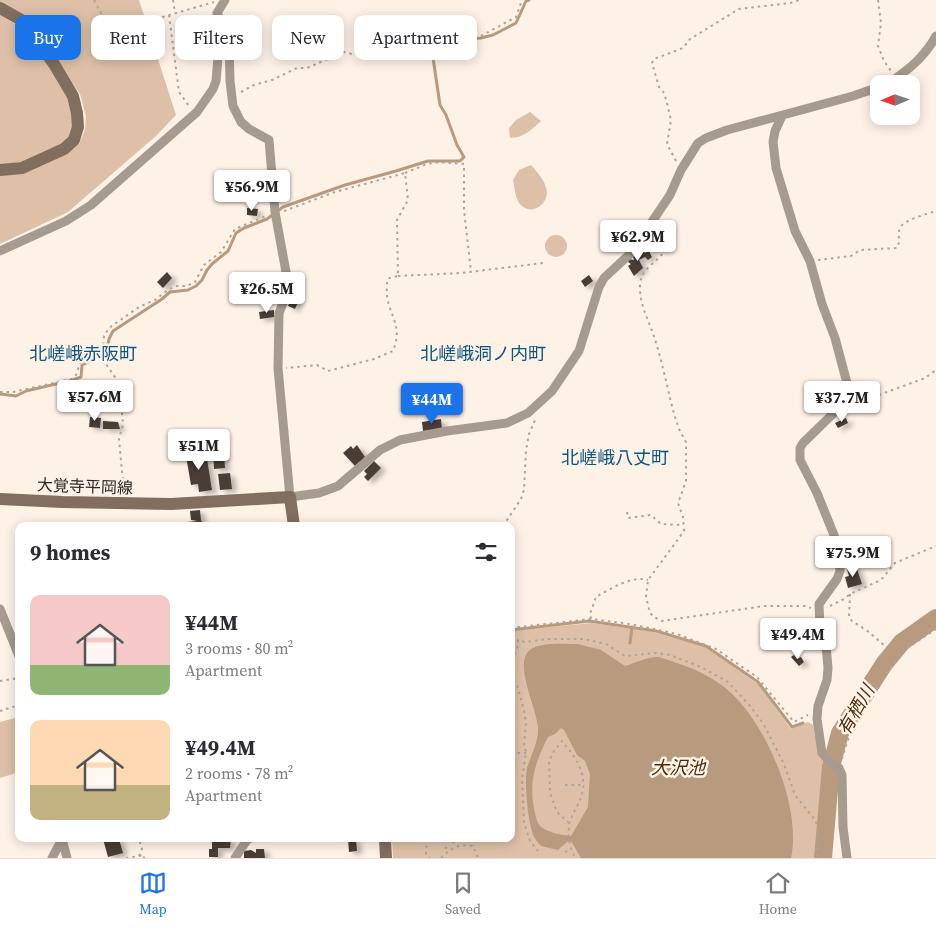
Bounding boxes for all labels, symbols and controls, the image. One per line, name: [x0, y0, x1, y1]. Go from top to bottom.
chip: Buy: [15, 15, 81, 60]
chip: Rent: [91, 15, 165, 60]
chip: Filters: [175, 15, 262, 60]
chip: New: [272, 15, 344, 60]
chip: Apartment: [354, 15, 477, 60]
north arrow: [870, 75, 920, 125]
map controls: [870, 75, 920, 125]
pin: ¥56.9M: [211, 170, 293, 212]
text: ¥56.9M: [225, 175, 279, 197]
pin: ¥62.9M: [597, 220, 679, 262]
text: ¥62.9M: [611, 225, 665, 247]
pin: ¥26.5M: [226, 272, 308, 314]
text: ¥26.5M: [240, 277, 294, 299]
district label: 北嵯峨赤阪町: [29, 341, 137, 366]
district label: 北嵯峨洞ノ内町: [420, 341, 546, 366]
pin: ¥57.6M: [54, 380, 136, 422]
pin: ¥37.7M: [801, 380, 883, 423]
pin: ¥44M: [402, 382, 462, 425]
text: ¥57.6M: [68, 385, 122, 407]
text: ¥37.7M: [815, 386, 869, 408]
text: ¥44M: [412, 388, 452, 410]
pin: ¥51M: [169, 428, 229, 471]
text: ¥51M: [179, 434, 219, 456]
district label: 北嵯峨八丈町: [561, 445, 669, 470]
street label: 大覚寺平岡線: [37, 473, 133, 499]
pin: ¥75.9M: [812, 536, 894, 578]
text: 9 homes: [30, 538, 110, 567]
icon: filters: [472, 538, 500, 566]
text: ¥75.9M: [826, 541, 880, 563]
text: ¥44M: [185, 608, 238, 637]
icon: home: [70, 615, 130, 675]
pin: ¥49.4M: [757, 618, 839, 660]
text: ¥49.4M: [771, 623, 825, 645]
text: 3 rooms · 80 m²: [185, 637, 293, 659]
text: Apartment: [185, 659, 262, 681]
water label: 有栖川: [831, 678, 881, 739]
text: ¥49.4M: [185, 733, 256, 762]
icon: home: [70, 740, 130, 800]
water label: 大沢池: [651, 755, 707, 780]
text: 2 rooms · 78 m²: [185, 762, 293, 784]
text: Apartment: [185, 784, 262, 806]
tab: Map: [139, 869, 167, 919]
tab: Saved: [445, 869, 481, 919]
tab: Home: [759, 869, 797, 919]

